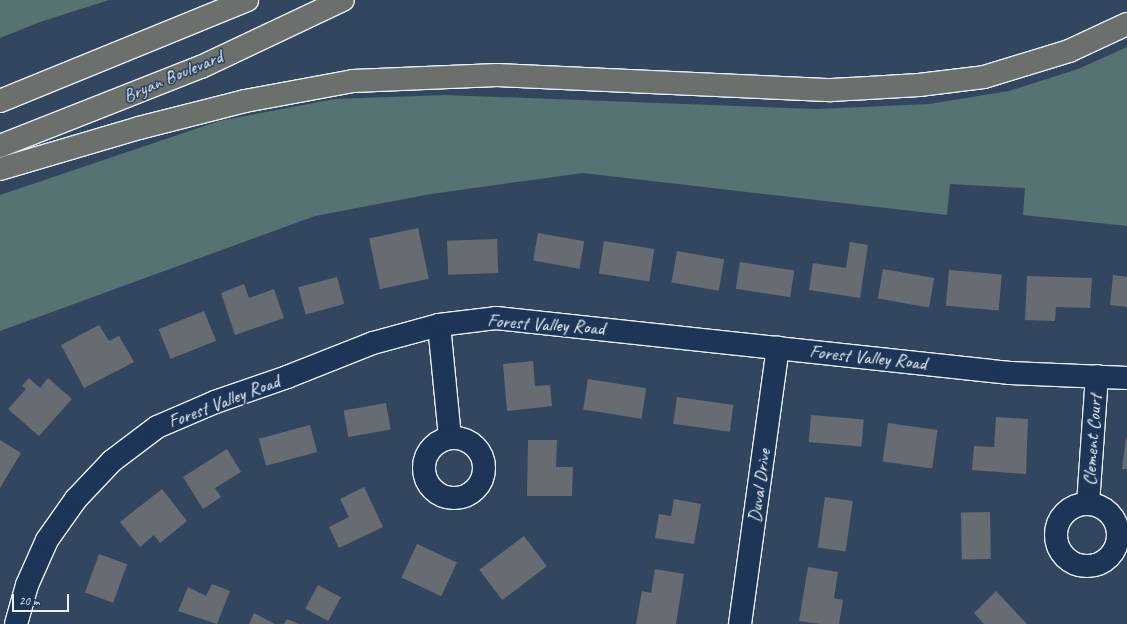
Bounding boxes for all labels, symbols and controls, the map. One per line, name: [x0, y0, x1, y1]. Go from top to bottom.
street label: Bryan Boulevard: [120, 46, 226, 108]
street label: Forest Valley Road: [487, 310, 605, 340]
street label: Forest Valley Road: [808, 341, 928, 375]
street label: Forest Valley Road: [165, 370, 283, 434]
street label: Clement Court: [1078, 394, 1108, 486]
street label: Duval Drive: [744, 448, 776, 524]
scale bar: [14, 586, 71, 612]
text: 20 m: [19, 593, 39, 609]

